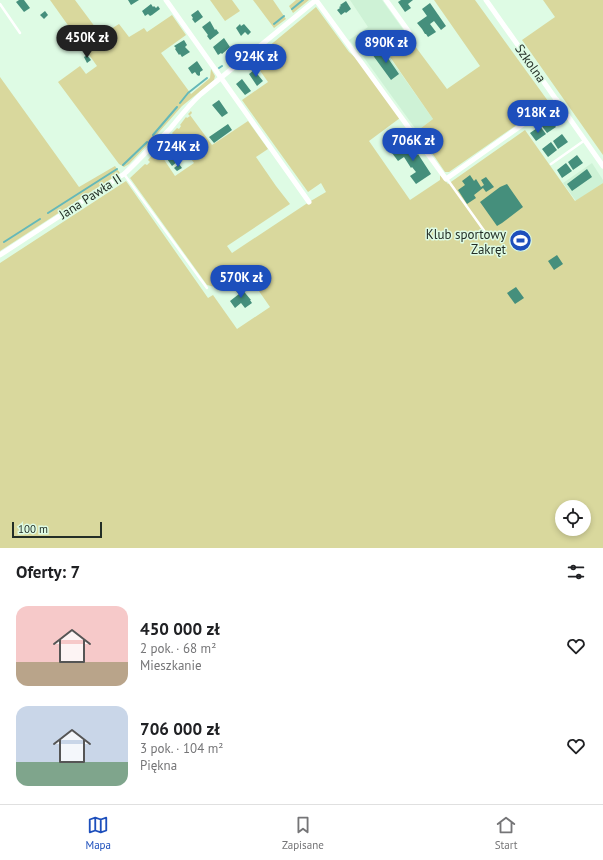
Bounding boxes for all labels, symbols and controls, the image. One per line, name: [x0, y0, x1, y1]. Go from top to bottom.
pin: 450K zł: [50, 25, 124, 59]
text: 450K zł: [65, 29, 109, 46]
pin: 890K zł: [349, 30, 423, 64]
text: 890K zł: [364, 34, 408, 51]
street label: Szkolna: [511, 41, 550, 86]
pin: 924K zł: [219, 44, 293, 78]
text: 924K zł: [234, 48, 278, 65]
pin: 918K zł: [501, 100, 575, 134]
text: 918K zł: [516, 104, 560, 121]
pin: 706K zł: [376, 128, 450, 162]
text: 706K zł: [391, 132, 435, 149]
pin: 724K zł: [141, 134, 215, 168]
text: 724K zł: [156, 138, 200, 155]
street label: Jana Pawła II: [55, 170, 125, 224]
place label: Klub sportowy Zakręt: [426, 226, 507, 258]
sports icon: Klub sportowy Zakręt: [508, 228, 534, 254]
pin: 570K zł: [204, 265, 278, 299]
text: 570K zł: [219, 269, 263, 286]
map controls: [555, 500, 591, 536]
button: locate: [555, 500, 591, 536]
scale bar: [12, 520, 102, 539]
text: 100 m: [18, 522, 48, 536]
text: Oferty: 7: [16, 561, 80, 583]
icon: filters: [565, 561, 587, 583]
text: 450 000 zł: [140, 618, 220, 640]
icon: home: [48, 622, 96, 670]
icon: heart: [565, 635, 587, 657]
text: 2 pok. · 68 m²: [140, 640, 216, 657]
text: Mieszkanie: [140, 657, 202, 674]
text: 706 000 zł: [140, 718, 220, 740]
icon: home: [48, 722, 96, 770]
icon: heart: [565, 735, 587, 757]
text: 3 pok. · 104 m²: [140, 740, 223, 757]
text: Piękna: [140, 757, 177, 774]
tab: Mapa: [85, 814, 111, 852]
tab: Zapisane: [282, 814, 324, 852]
tab: Start: [495, 814, 518, 852]

